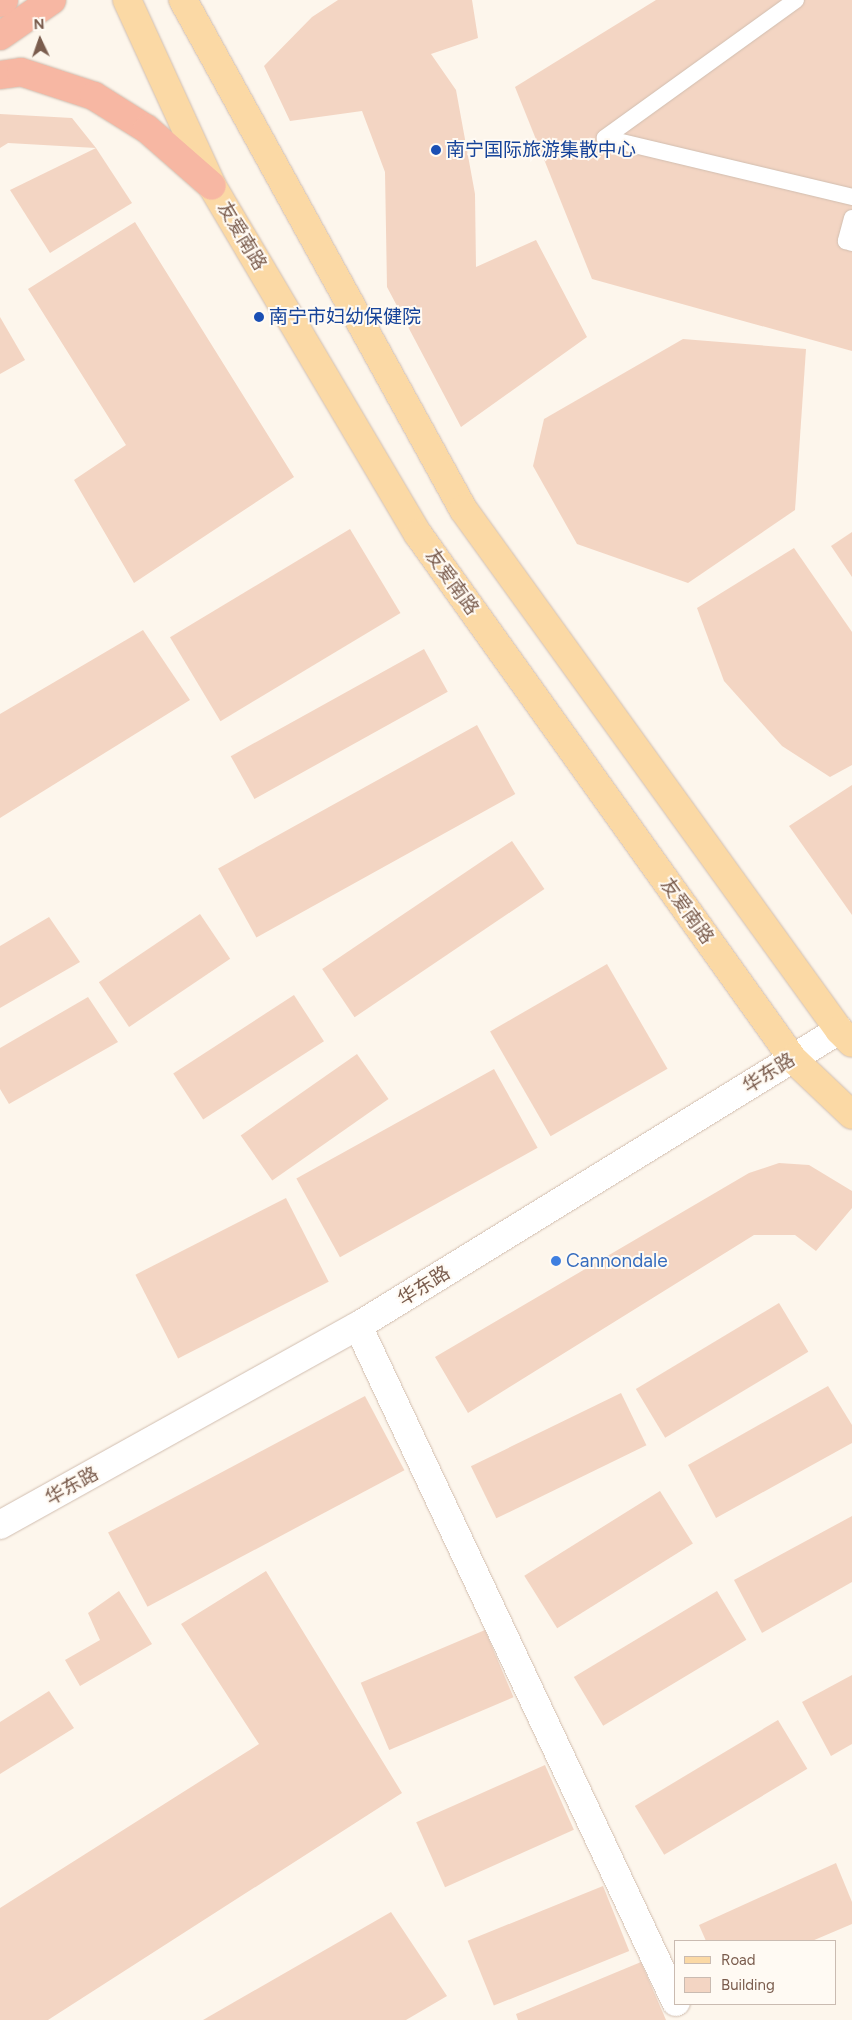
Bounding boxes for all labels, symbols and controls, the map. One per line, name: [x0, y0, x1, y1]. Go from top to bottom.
north arrow: [15, 15, 65, 65]
text: N: [33, 16, 45, 33]
place label: 南宁国际旅游集散中心: [446, 139, 636, 161]
marker: 南宁国际旅游集散中心: [430, 144, 442, 156]
street label: 友爱南路: [213, 198, 271, 274]
place label: 南宁市妇幼保健院: [269, 306, 421, 328]
marker: 南宁市妇幼保健院: [253, 311, 265, 323]
street label: 友爱南路: [420, 545, 484, 619]
street label: 友爱南路: [655, 874, 719, 948]
street label: 华东路: [739, 1048, 799, 1098]
place label: Cannondale: [566, 1250, 668, 1272]
marker: Cannondale: [550, 1255, 562, 1267]
street label: 华东路: [394, 1261, 454, 1311]
street label: 华东路: [42, 1462, 102, 1510]
legend: [674, 1940, 837, 2005]
text: Road: [721, 1951, 756, 1969]
text: Building: [721, 1976, 775, 1994]

